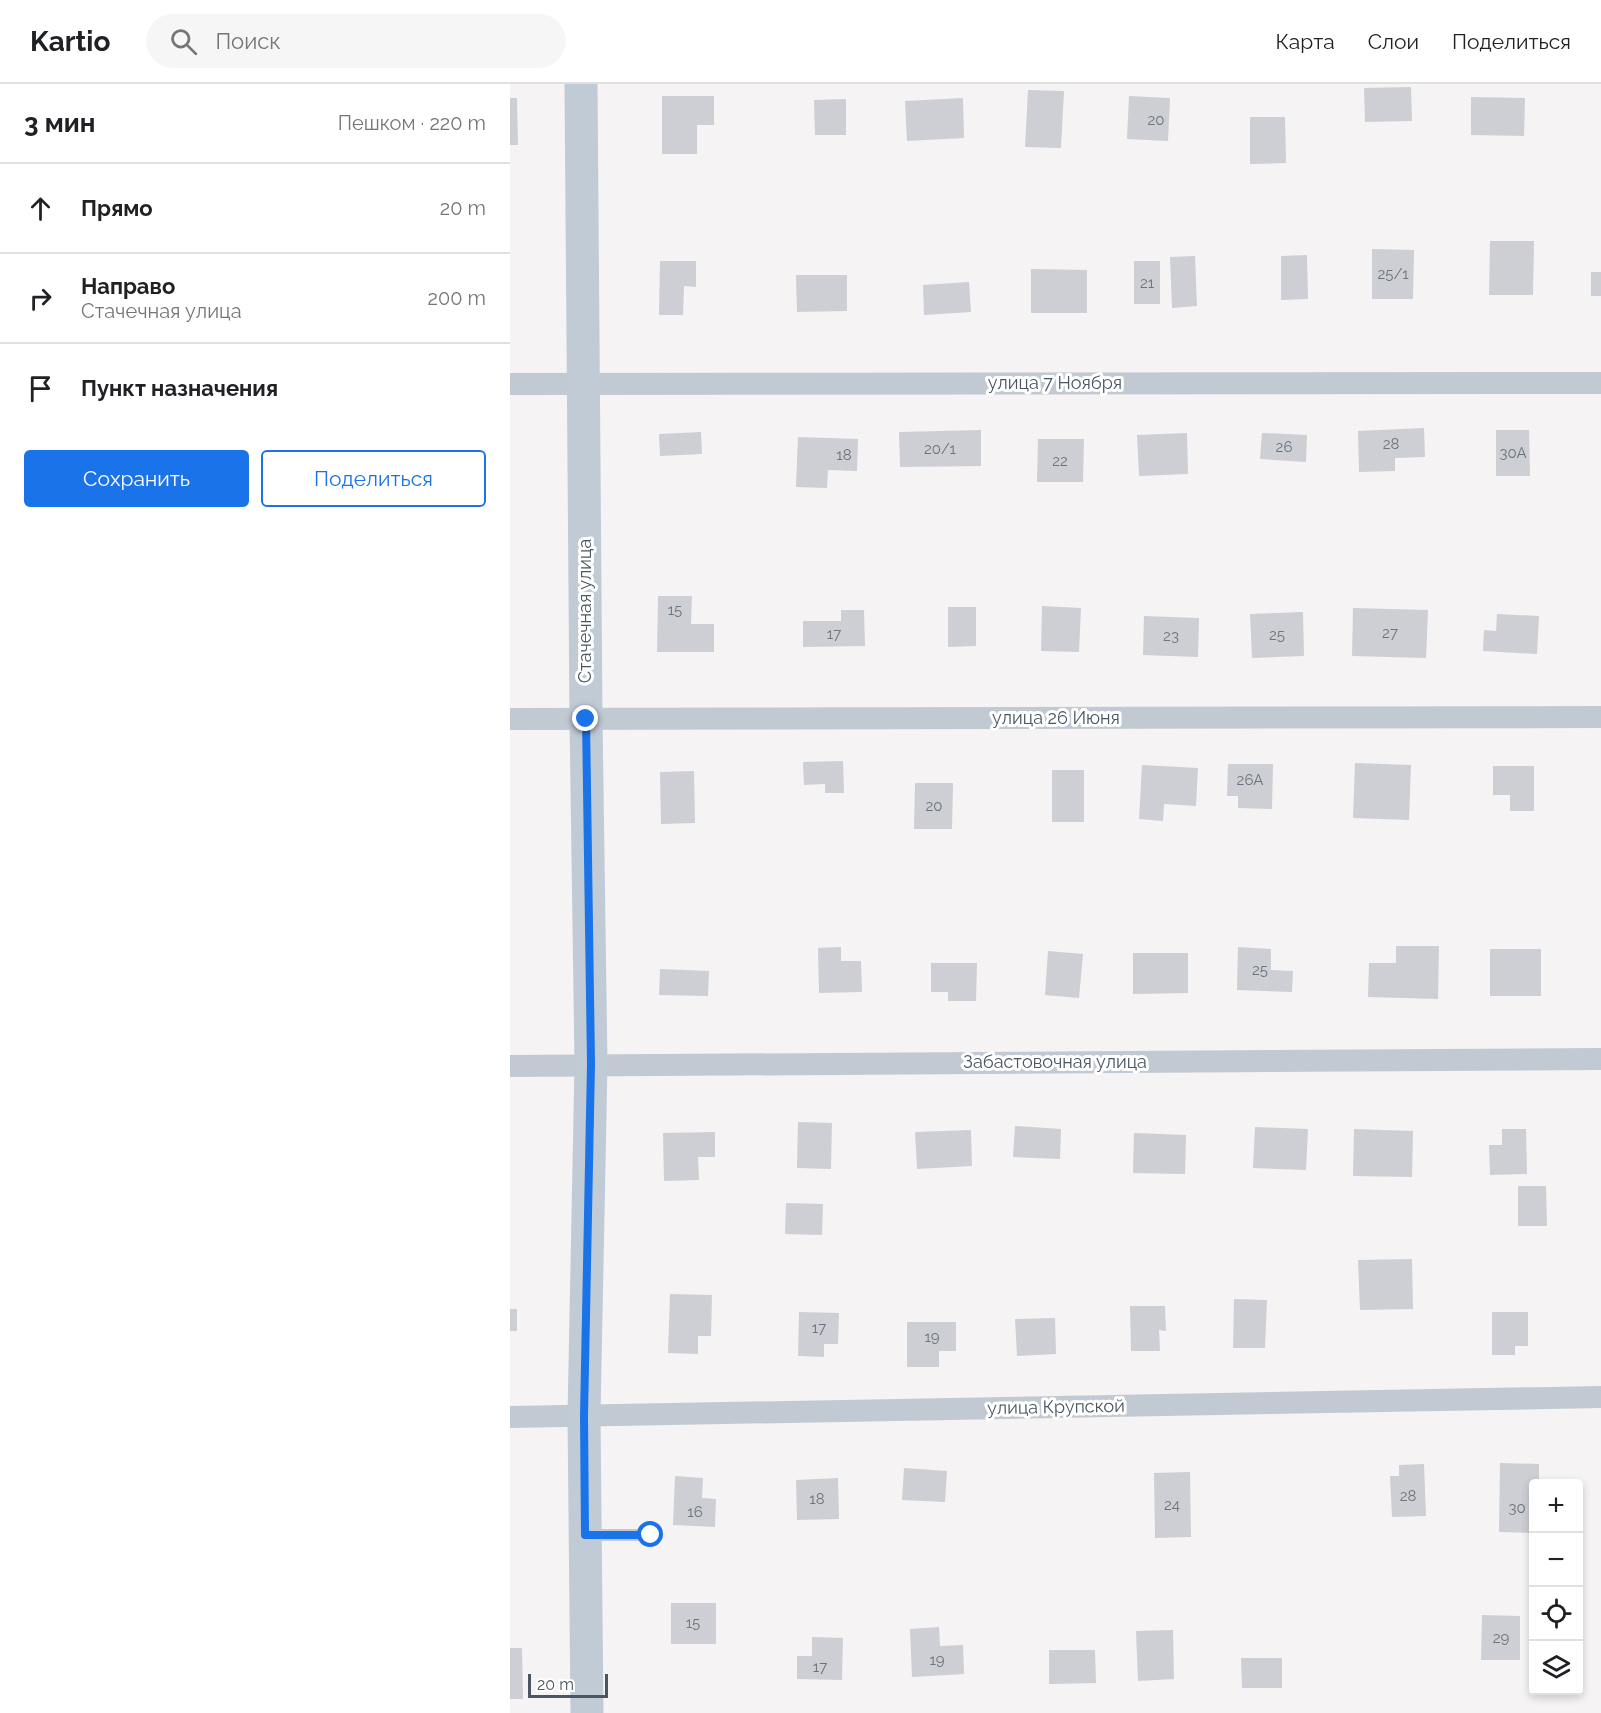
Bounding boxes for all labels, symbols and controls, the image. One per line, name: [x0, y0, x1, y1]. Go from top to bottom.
search box: [146, 14, 566, 68]
text: Kartio: [30, 25, 110, 58]
icon: search: [167, 25, 200, 58]
text: Поиск: [215, 28, 281, 54]
text: Карта: [1276, 29, 1335, 54]
text: Слои: [1368, 29, 1419, 54]
text: Поделиться: [1452, 29, 1571, 54]
text: 3 мин: [24, 108, 95, 138]
text: Пешком · 220 m: [338, 111, 486, 135]
house number: 20: [1148, 111, 1165, 129]
icon: ahead: [24, 192, 57, 225]
text: Прямо: [81, 195, 153, 221]
text: 20 m: [440, 196, 486, 220]
house number: 25/1: [1377, 265, 1409, 283]
text: Направо: [81, 273, 175, 299]
house number: 21: [1140, 274, 1155, 292]
icon: right: [24, 282, 57, 315]
text: 200 m: [428, 286, 486, 310]
text: Стачечная улица: [81, 299, 242, 323]
icon: arrive: [24, 372, 57, 405]
street label: улица 7 Ноября: [988, 372, 1122, 393]
text: Пункт назначения: [81, 375, 278, 401]
house number: 28: [1383, 435, 1399, 453]
house number: 26: [1276, 438, 1292, 456]
house number: 20/1: [924, 440, 957, 458]
house number: 30А: [1499, 444, 1527, 462]
house number: 18: [836, 446, 852, 464]
button: Сохранить: [24, 450, 249, 507]
button: Поделиться: [261, 450, 486, 507]
house number: 22: [1052, 452, 1068, 470]
street label: Стачечная улица: [574, 539, 595, 683]
house number: 15: [668, 601, 682, 619]
house number: 27: [1382, 624, 1398, 642]
house number: 17: [827, 625, 841, 643]
house number: 25: [1269, 626, 1285, 644]
house number: 23: [1163, 627, 1179, 645]
route end: [572, 705, 598, 731]
street label: улица 26 Июня: [992, 707, 1120, 728]
house number: 26А: [1237, 771, 1263, 789]
house number: 20: [926, 797, 943, 815]
house number: 25: [1252, 961, 1268, 979]
street label: Забастовочная улица: [963, 1051, 1147, 1072]
house number: 17: [812, 1319, 826, 1337]
house number: 19: [924, 1328, 940, 1346]
street label: улица Крупской: [987, 1395, 1125, 1418]
map controls: [1529, 1479, 1583, 1695]
button: +: [1529, 1479, 1583, 1533]
house number: 28: [1400, 1487, 1416, 1505]
house number: 18: [809, 1490, 825, 1508]
house number: 24: [1164, 1496, 1180, 1514]
house number: 30: [1508, 1499, 1526, 1517]
house number: 16: [687, 1503, 703, 1521]
route start: [637, 1521, 663, 1547]
button: −: [1529, 1533, 1583, 1587]
button: locate: [1529, 1587, 1583, 1641]
house number: 15: [686, 1614, 700, 1632]
house number: 29: [1493, 1629, 1510, 1647]
button: layers: [1529, 1641, 1583, 1695]
house number: 19: [929, 1651, 945, 1669]
house number: 17: [813, 1658, 827, 1676]
scale bar: [528, 1671, 608, 1698]
text: 20 m: [537, 1675, 574, 1694]

